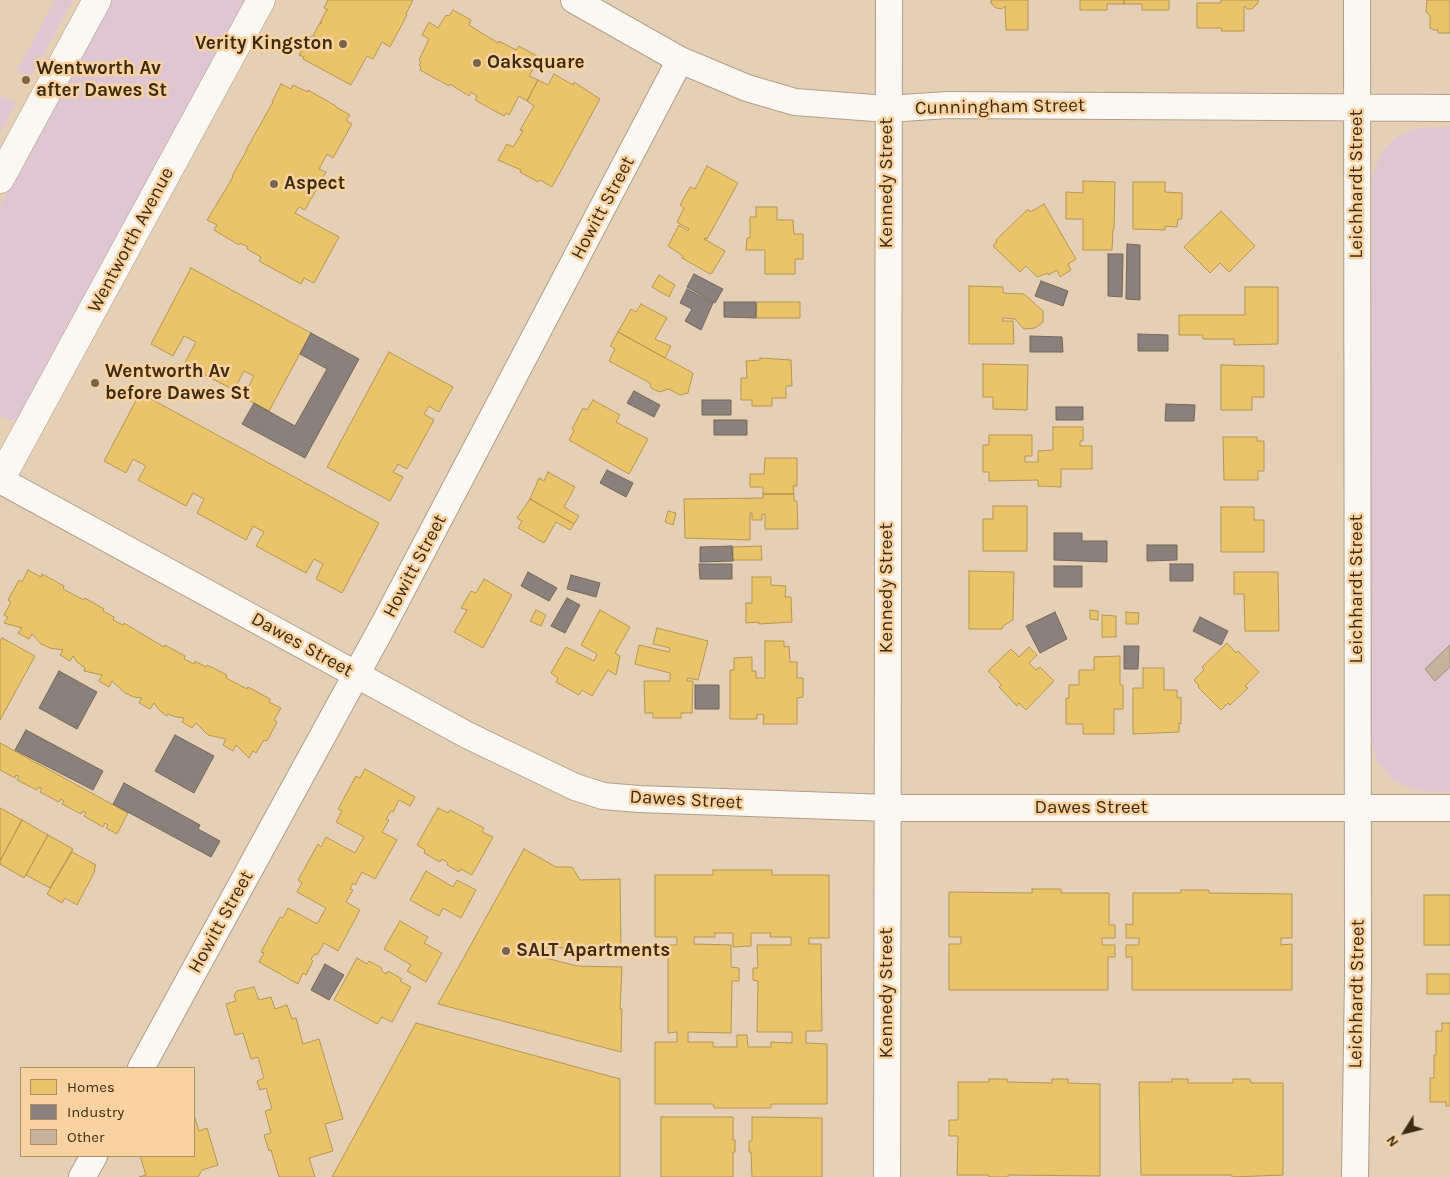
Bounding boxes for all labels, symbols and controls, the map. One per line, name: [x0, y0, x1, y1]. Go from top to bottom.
place label: Verity Kingston: [195, 33, 333, 55]
marker: Verity Kingston: [337, 38, 349, 50]
place label: Oaksquare: [487, 52, 584, 74]
marker: Oaksquare: [471, 57, 483, 69]
place label: Wentworth Av after Dawes St: [36, 58, 167, 102]
marker: Wentworth Av after Dawes St: [20, 74, 32, 86]
street label: Cunningham Street: [915, 94, 1085, 120]
street label: Leichhardt Street: [1346, 109, 1368, 259]
street label: Kennedy Street: [876, 118, 898, 248]
street label: Howitt Street: [566, 153, 640, 263]
street label: Wentworth Avenue: [83, 163, 179, 317]
place label: Aspect: [284, 173, 345, 195]
marker: Aspect: [268, 178, 280, 190]
place label: Wentworth Av before Dawes St: [105, 361, 250, 405]
marker: Wentworth Av before Dawes St: [89, 377, 101, 389]
street label: Howitt Street: [378, 511, 452, 621]
street label: Leichhardt Street: [1346, 514, 1368, 664]
street label: Kennedy Street: [876, 523, 898, 653]
street label: Dawes Street: [247, 608, 357, 682]
street label: Dawes Street: [629, 786, 743, 814]
street label: Dawes Street: [1034, 797, 1148, 819]
street label: Howitt Street: [184, 867, 258, 977]
street label: Leichhardt Street: [1344, 919, 1370, 1069]
street label: Kennedy Street: [876, 928, 898, 1058]
place label: SALT Apartments: [516, 940, 670, 962]
marker: SALT Apartments: [500, 945, 512, 957]
legend: [20, 1067, 195, 1157]
text: Homes: [67, 1078, 115, 1096]
text: Industry: [67, 1103, 124, 1121]
north arrow: [1380, 1107, 1430, 1157]
text: Other: [67, 1128, 105, 1146]
text: N: [1383, 1132, 1402, 1150]

